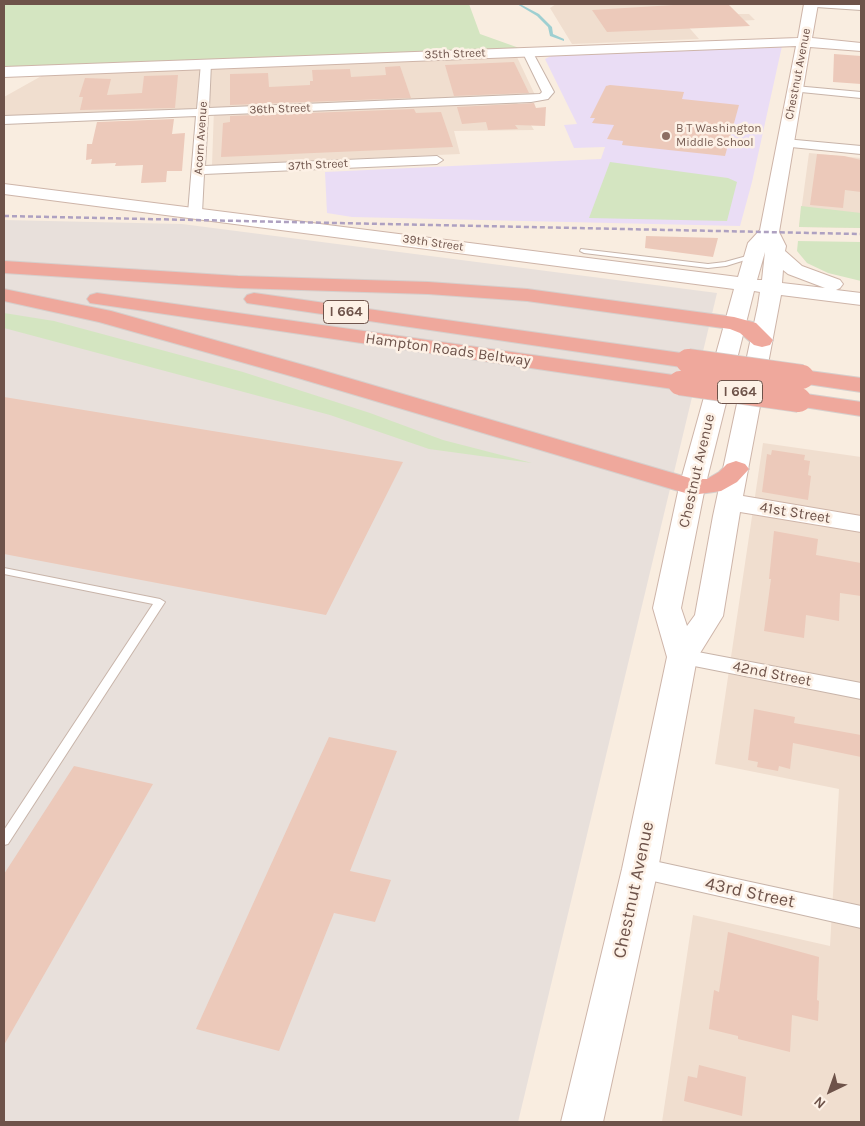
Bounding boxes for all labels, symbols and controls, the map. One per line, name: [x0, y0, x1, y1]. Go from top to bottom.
street label: Chestnut Avenue: [782, 27, 814, 121]
street label: 35th Street: [424, 46, 486, 62]
street label: Acorn Avenue: [191, 101, 211, 175]
street label: 36th Street: [249, 101, 311, 117]
place label: B T Washington Middle School: [676, 122, 762, 150]
marker: B T Washington Middle School: [660, 130, 672, 142]
street label: 37th Street: [288, 156, 348, 174]
street label: 39th Street: [402, 232, 464, 254]
road number: I 664: [324, 300, 368, 324]
street label: Hampton Roads Beltway: [364, 330, 532, 370]
road number: I 664: [718, 381, 762, 404]
street label: Chestnut Avenue: [675, 412, 719, 530]
street label: 41st Street: [758, 499, 832, 527]
street label: 42nd Street: [731, 658, 813, 690]
street label: Chestnut Avenue: [609, 820, 659, 960]
street label: 43rd Street: [703, 873, 797, 913]
north arrow: [805, 1066, 855, 1116]
text: N: [810, 1093, 829, 1112]

